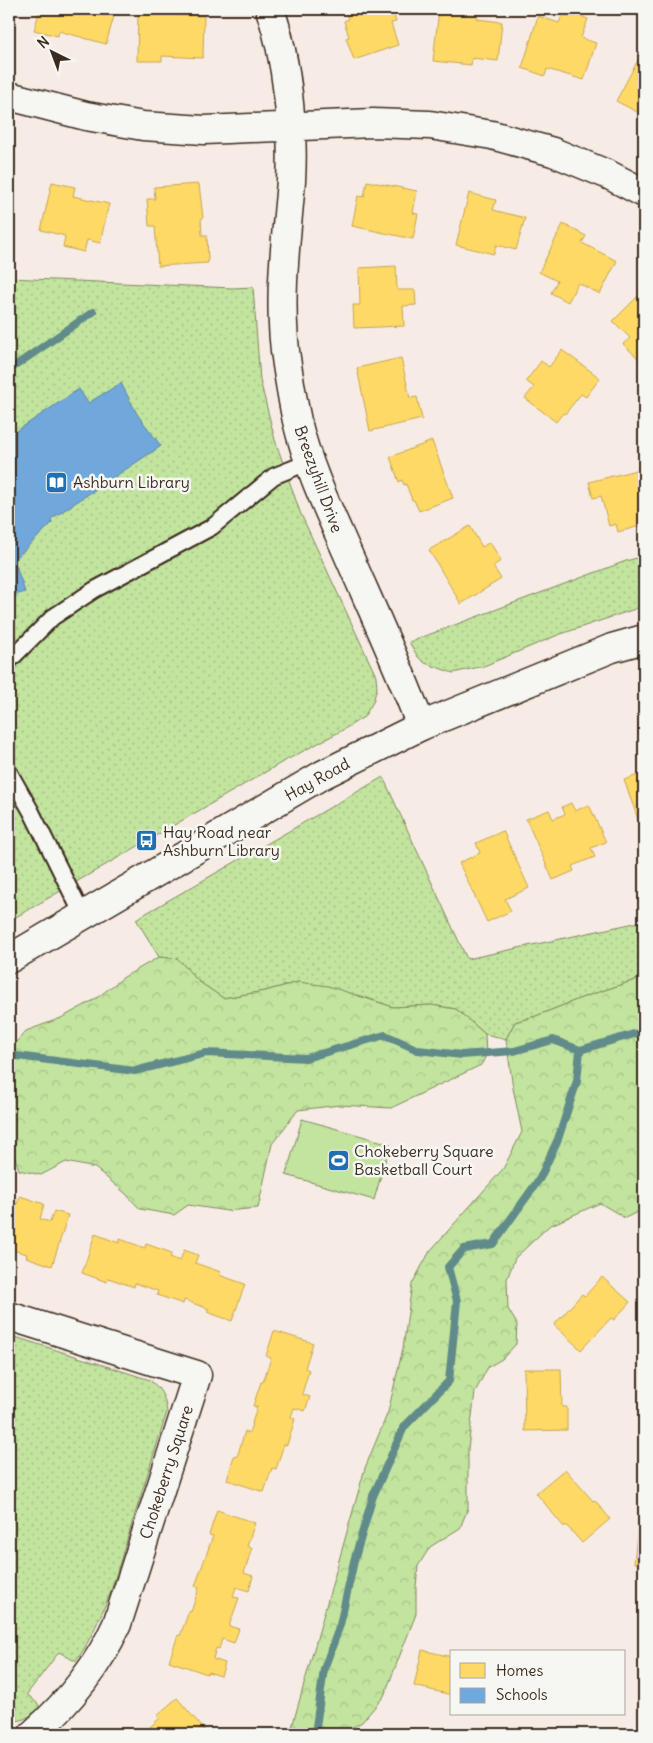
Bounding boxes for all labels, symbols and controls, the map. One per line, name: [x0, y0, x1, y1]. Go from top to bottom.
north arrow: [28, 28, 78, 78]
text: N: [34, 32, 53, 52]
street label: Breezyhill Drive: [290, 423, 348, 535]
library icon: Ashburn Library: [45, 470, 69, 494]
place label: Ashburn Library: [73, 472, 190, 492]
street label: Hay Road: [281, 753, 353, 805]
place label: Hay Road near Ashburn Library: [163, 822, 280, 860]
bus stop icon: Hay Road near Ashburn Library: [135, 829, 159, 853]
place label: Chokeberry Square Basketball Court: [354, 1141, 494, 1179]
sports icon: Chokeberry Square Basketball Court: [326, 1148, 350, 1172]
street label: Chokeberry Square: [135, 1402, 197, 1542]
legend: [450, 1650, 626, 1716]
text: Homes: [496, 1661, 543, 1680]
text: Schools: [496, 1685, 548, 1704]

